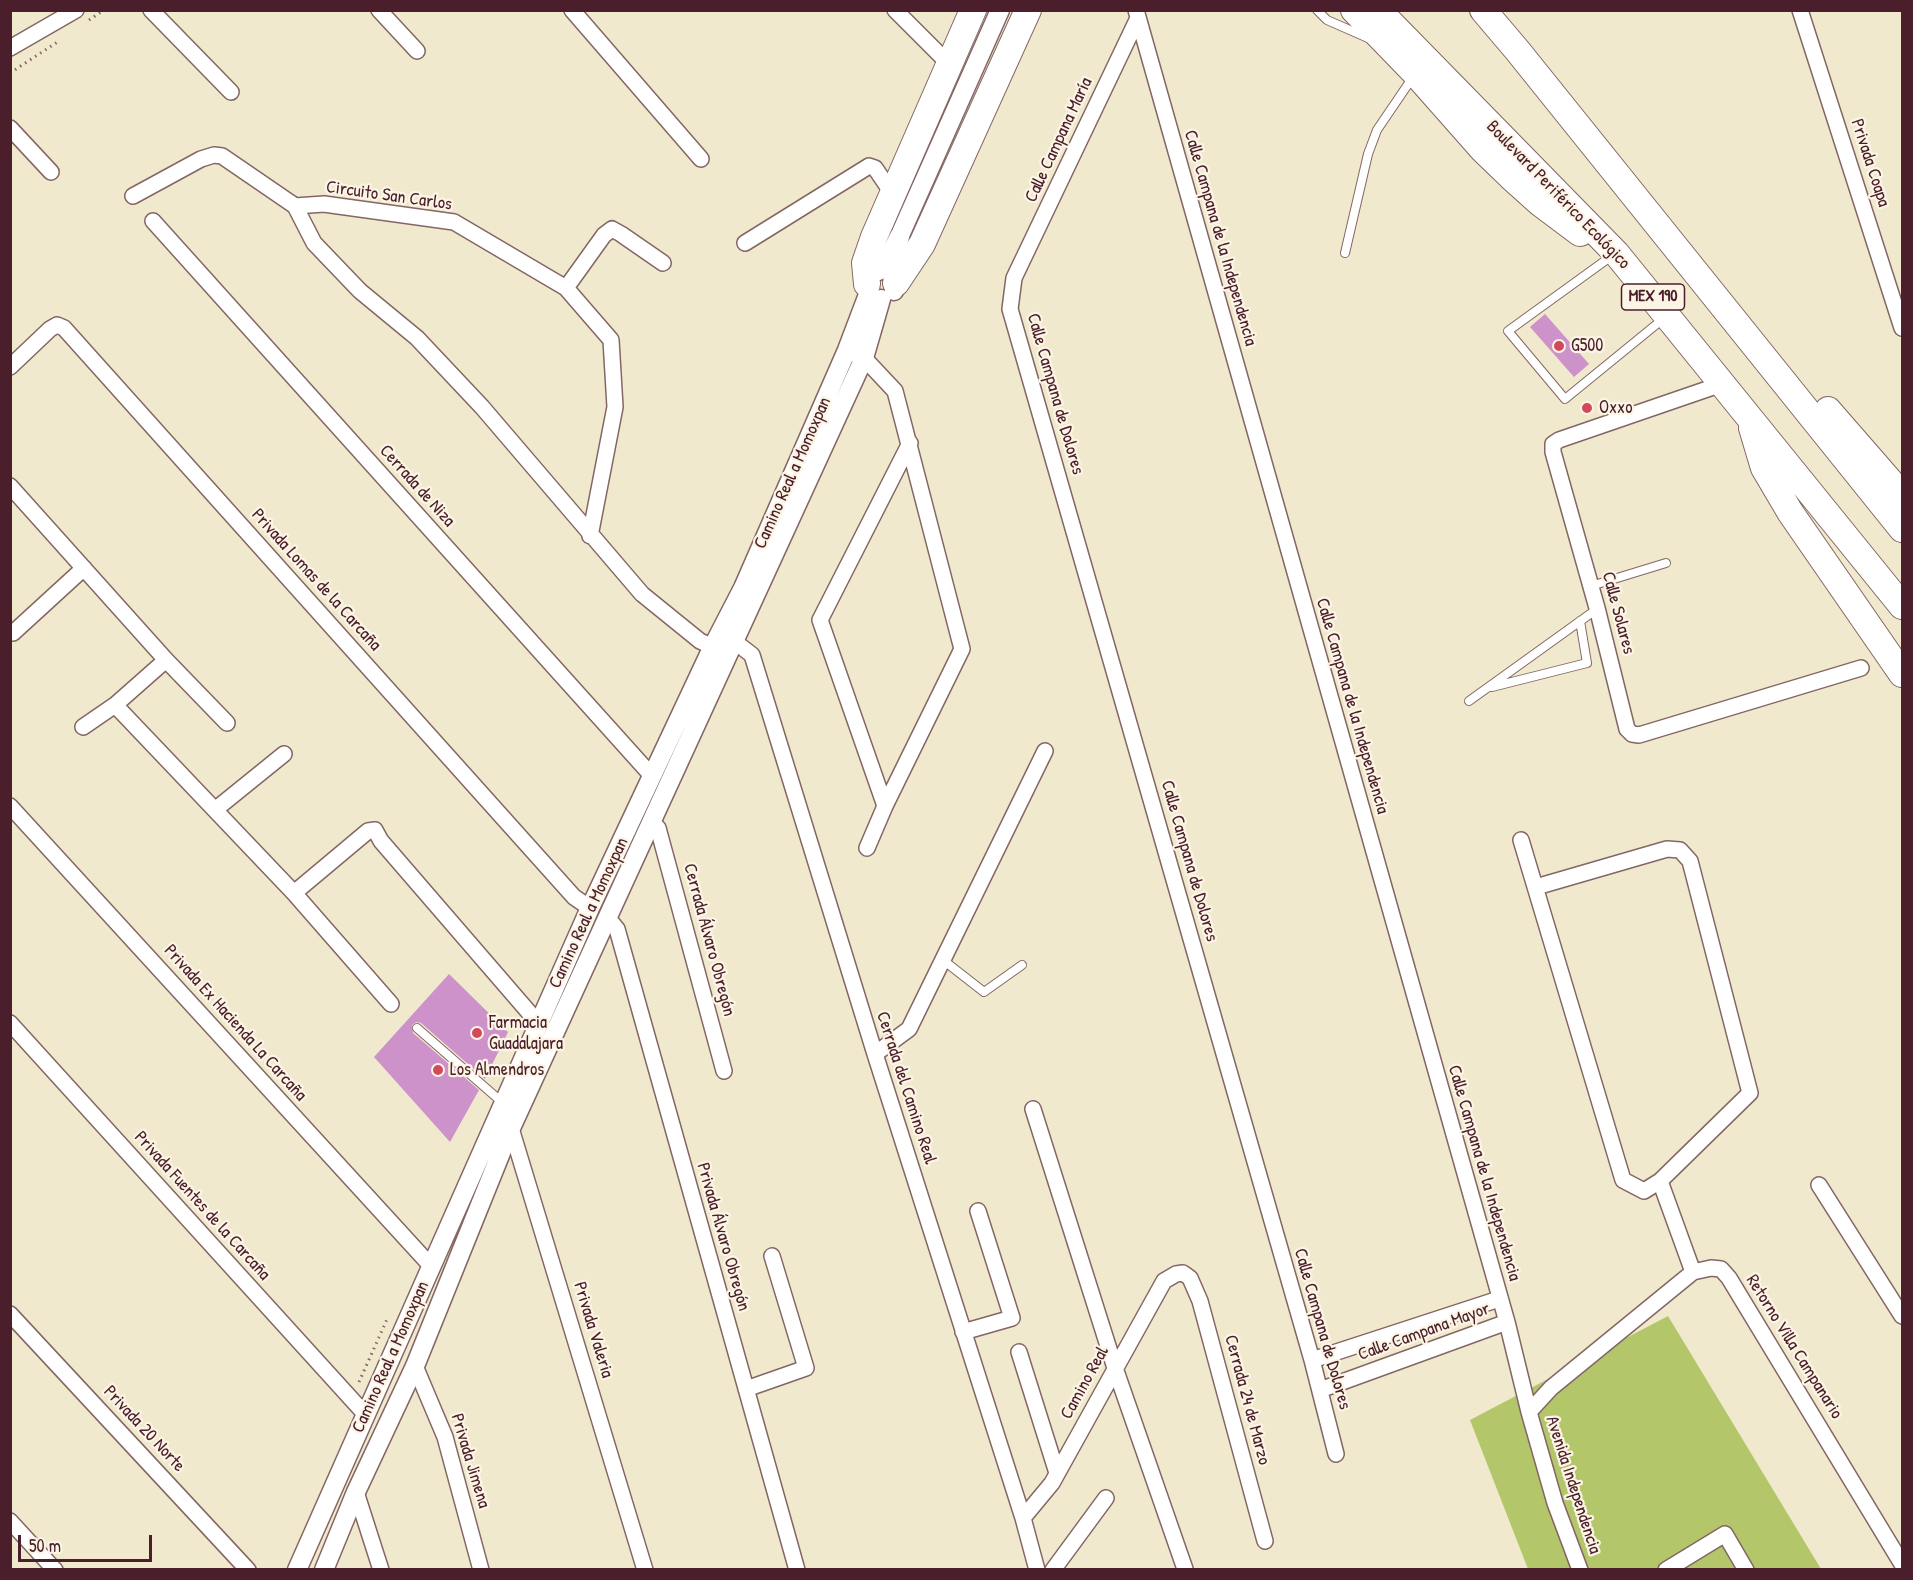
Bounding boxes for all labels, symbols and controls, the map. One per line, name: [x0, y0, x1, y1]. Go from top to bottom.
street label: Calle Campana María: [1021, 74, 1097, 206]
street label: Boulevard Periférico Ecológico: [1481, 116, 1635, 274]
street label: Privada Coapa: [1846, 116, 1894, 210]
street label: Calle Campana de la Independencia: [1179, 128, 1261, 348]
street label: Circuito San Carlos: [325, 176, 453, 216]
road number: MEX 190: [1622, 284, 1684, 310]
street label: Calle Campana de Dolores: [1022, 311, 1088, 477]
place label: G500: [1571, 335, 1603, 357]
marker: G500: [1552, 339, 1566, 353]
street label: Camino Real a Momoxpan: [750, 394, 836, 552]
place label: Oxxo: [1599, 397, 1632, 419]
marker: Oxxo: [1580, 401, 1594, 415]
street label: Cerrada de Niza: [375, 441, 459, 531]
street label: Privada Lomas de la Carcaña: [246, 504, 386, 656]
street label: Calle Solares: [1597, 569, 1639, 657]
street label: Calle Campana de la Independencia: [1311, 596, 1393, 816]
street label: Calle Campana de Dolores: [1156, 778, 1222, 944]
street label: Camino Real a Momoxpan: [545, 834, 633, 992]
street label: Cerrada Álvaro Obregón: [678, 861, 740, 1019]
street label: Privada Ex Hacienda La Carcaña: [159, 940, 311, 1106]
street label: Cerrada del Camino Real: [871, 1009, 941, 1167]
place label: Farmacia Guadalajara: [489, 1012, 563, 1054]
marker: Farmacia Guadalajara: [470, 1026, 484, 1040]
place label: Los Almendros: [450, 1059, 544, 1081]
marker: Los Almendros: [431, 1063, 445, 1077]
street label: Calle Campana de la Independencia: [1443, 1063, 1525, 1283]
street label: Privada Fuentes de la Carcaña: [129, 1127, 275, 1285]
street label: Privada Álvaro Obregón: [692, 1160, 754, 1314]
street label: Calle Campana de Dolores: [1289, 1246, 1355, 1412]
street label: Retorno Villa Campanario: [1741, 1271, 1847, 1423]
street label: Camino Real a Momoxpan: [348, 1278, 434, 1436]
street label: Privada Valeria: [568, 1279, 618, 1381]
street label: Calle Campana Mayor: [1355, 1298, 1493, 1366]
street label: Cerrada 24 de Marzo: [1219, 1333, 1275, 1467]
street label: Camino Real: [1056, 1343, 1114, 1423]
street label: Privada 20 Norte: [99, 1381, 189, 1477]
street label: Privada Jimena: [445, 1411, 495, 1511]
street label: Avenida Independencia: [1541, 1413, 1605, 1557]
scale bar: [21, 1523, 154, 1561]
text: 50 m: [29, 1533, 61, 1558]

